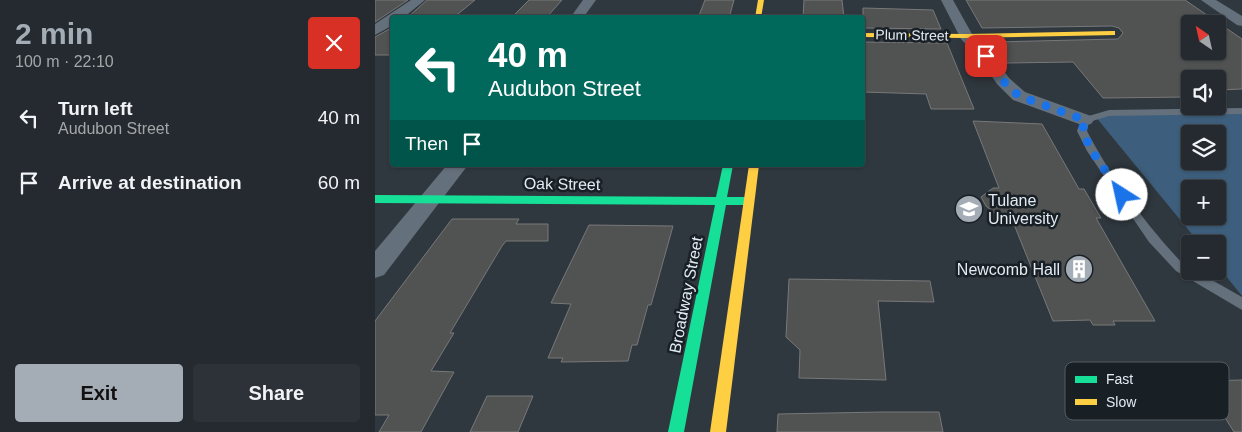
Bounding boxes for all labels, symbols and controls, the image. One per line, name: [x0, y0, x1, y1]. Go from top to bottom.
north arrow: [1181, 15, 1226, 60]
map controls: [1181, 15, 1226, 280]
text: 2 min: [15, 17, 93, 50]
button: close: [308, 17, 360, 69]
street label: Plum Street: [875, 26, 949, 44]
icon: left: [405, 35, 470, 100]
text: 40 m: [488, 35, 568, 74]
pin: [965, 35, 1007, 77]
icon: arrive: [972, 42, 1000, 70]
text: 100 m · 22:10: [15, 53, 114, 70]
button: sound: [1181, 70, 1226, 115]
text: Audubon Street: [488, 76, 641, 101]
text: Turn left: [58, 98, 133, 119]
icon: left: [15, 104, 43, 132]
text: 40 m: [318, 107, 360, 128]
text: Audubon Street: [58, 120, 169, 137]
button: layers: [1181, 125, 1226, 170]
icon: arrive: [458, 130, 486, 158]
text: Then: [405, 133, 448, 154]
position arrow: [1095, 168, 1147, 220]
icon: arrive: [15, 169, 43, 197]
text: Arrive at destination: [58, 172, 242, 193]
text: 60 m: [318, 172, 360, 193]
street label: Oak Street: [524, 175, 601, 193]
button: +: [1181, 180, 1226, 225]
place label: Tulane University: [988, 192, 1058, 227]
school or university icon: Tulane University: [954, 194, 984, 224]
street label: Broadway Street: [666, 235, 706, 355]
button: −: [1181, 235, 1226, 280]
building icon: Newcomb Hall: [1064, 254, 1094, 284]
place label: Newcomb Hall: [957, 261, 1060, 278]
legend: [1065, 362, 1229, 420]
button: Exit: [15, 364, 183, 422]
button: Share: [193, 364, 360, 422]
text: Fast: [1106, 371, 1133, 387]
text: Slow: [1106, 394, 1137, 410]

